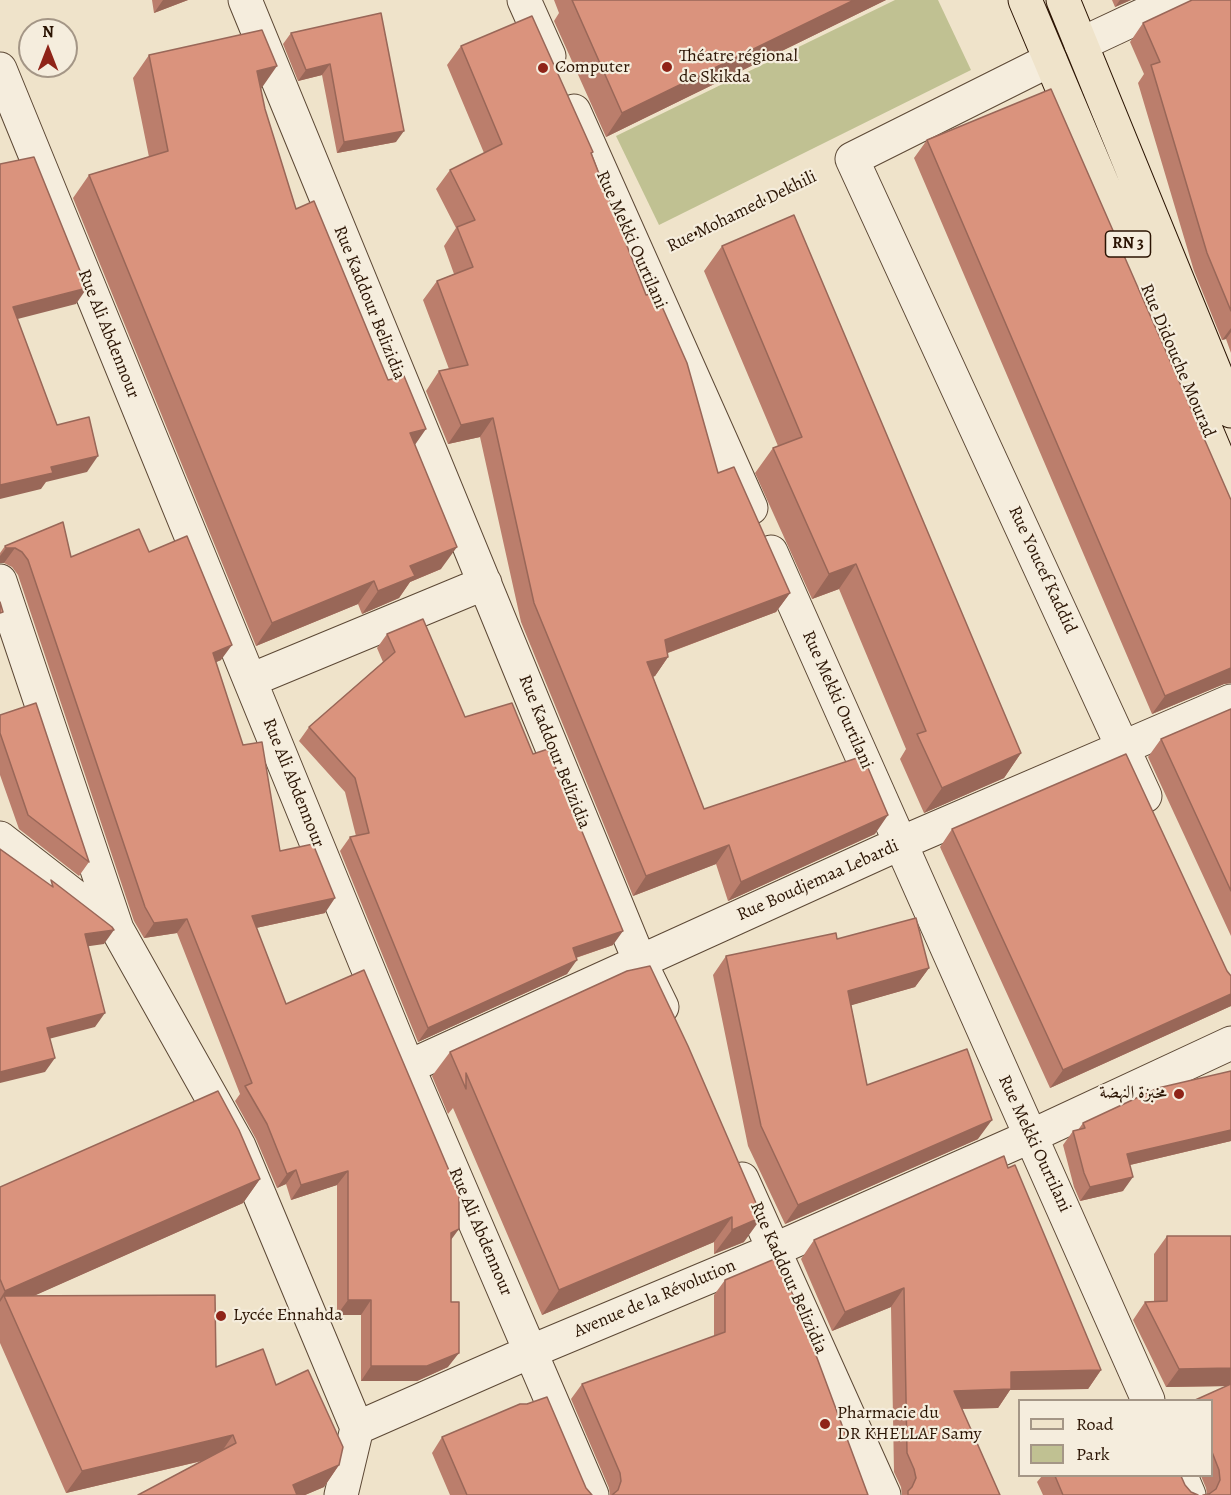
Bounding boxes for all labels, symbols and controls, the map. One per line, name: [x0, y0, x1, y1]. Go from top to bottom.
north arrow: [18, 18, 78, 78]
text: N: [42, 21, 54, 43]
place label: Théatre régional de Skikda: [679, 46, 798, 88]
place label: Computer: [555, 57, 630, 79]
marker: Théatre régional de Skikda: [660, 60, 674, 74]
marker: Computer: [536, 61, 550, 75]
street label: Rue Mohamed Dekhili: [664, 166, 820, 258]
street label: Rue Mekki Ourtilani: [591, 167, 671, 313]
street label: Rue Kaddour Belizidia: [328, 223, 410, 383]
road number: RN 3: [1106, 231, 1150, 257]
street label: Rue Ali Abdennour: [72, 266, 144, 402]
street label: Rue Didouche Mourad: [1135, 281, 1219, 441]
street label: Rue Youcef Kaddid: [1003, 503, 1081, 637]
street label: Rue Mekki Ourtilani: [797, 627, 877, 773]
street label: Rue Kaddour Belizidia: [513, 672, 595, 832]
street label: Rue Ali Abdennour: [257, 715, 329, 851]
street label: Rue Boudjemaa Lebardi: [734, 836, 902, 926]
street label: Rue Mekki Ourtilani: [993, 1072, 1075, 1216]
place label: مخبزة النهضة: [1099, 1083, 1167, 1105]
marker: مخبزة النهضة: [1172, 1087, 1186, 1101]
street label: Rue Ali Abdennour: [443, 1165, 517, 1299]
street label: Rue Kaddour Belizidia: [745, 1199, 831, 1357]
street label: Avenue de la Révolution: [571, 1255, 739, 1343]
place label: Lycée Ennahda: [233, 1305, 343, 1327]
marker: Lycée Ennahda: [214, 1309, 228, 1323]
legend: [1018, 1399, 1213, 1477]
place label: Pharmacie du DR KHELLAF Samy: [837, 1403, 982, 1446]
text: Road: [1076, 1412, 1113, 1436]
marker: Pharmacie du DR KHELLAF Samy: [818, 1417, 832, 1431]
text: Park: [1076, 1442, 1110, 1466]

